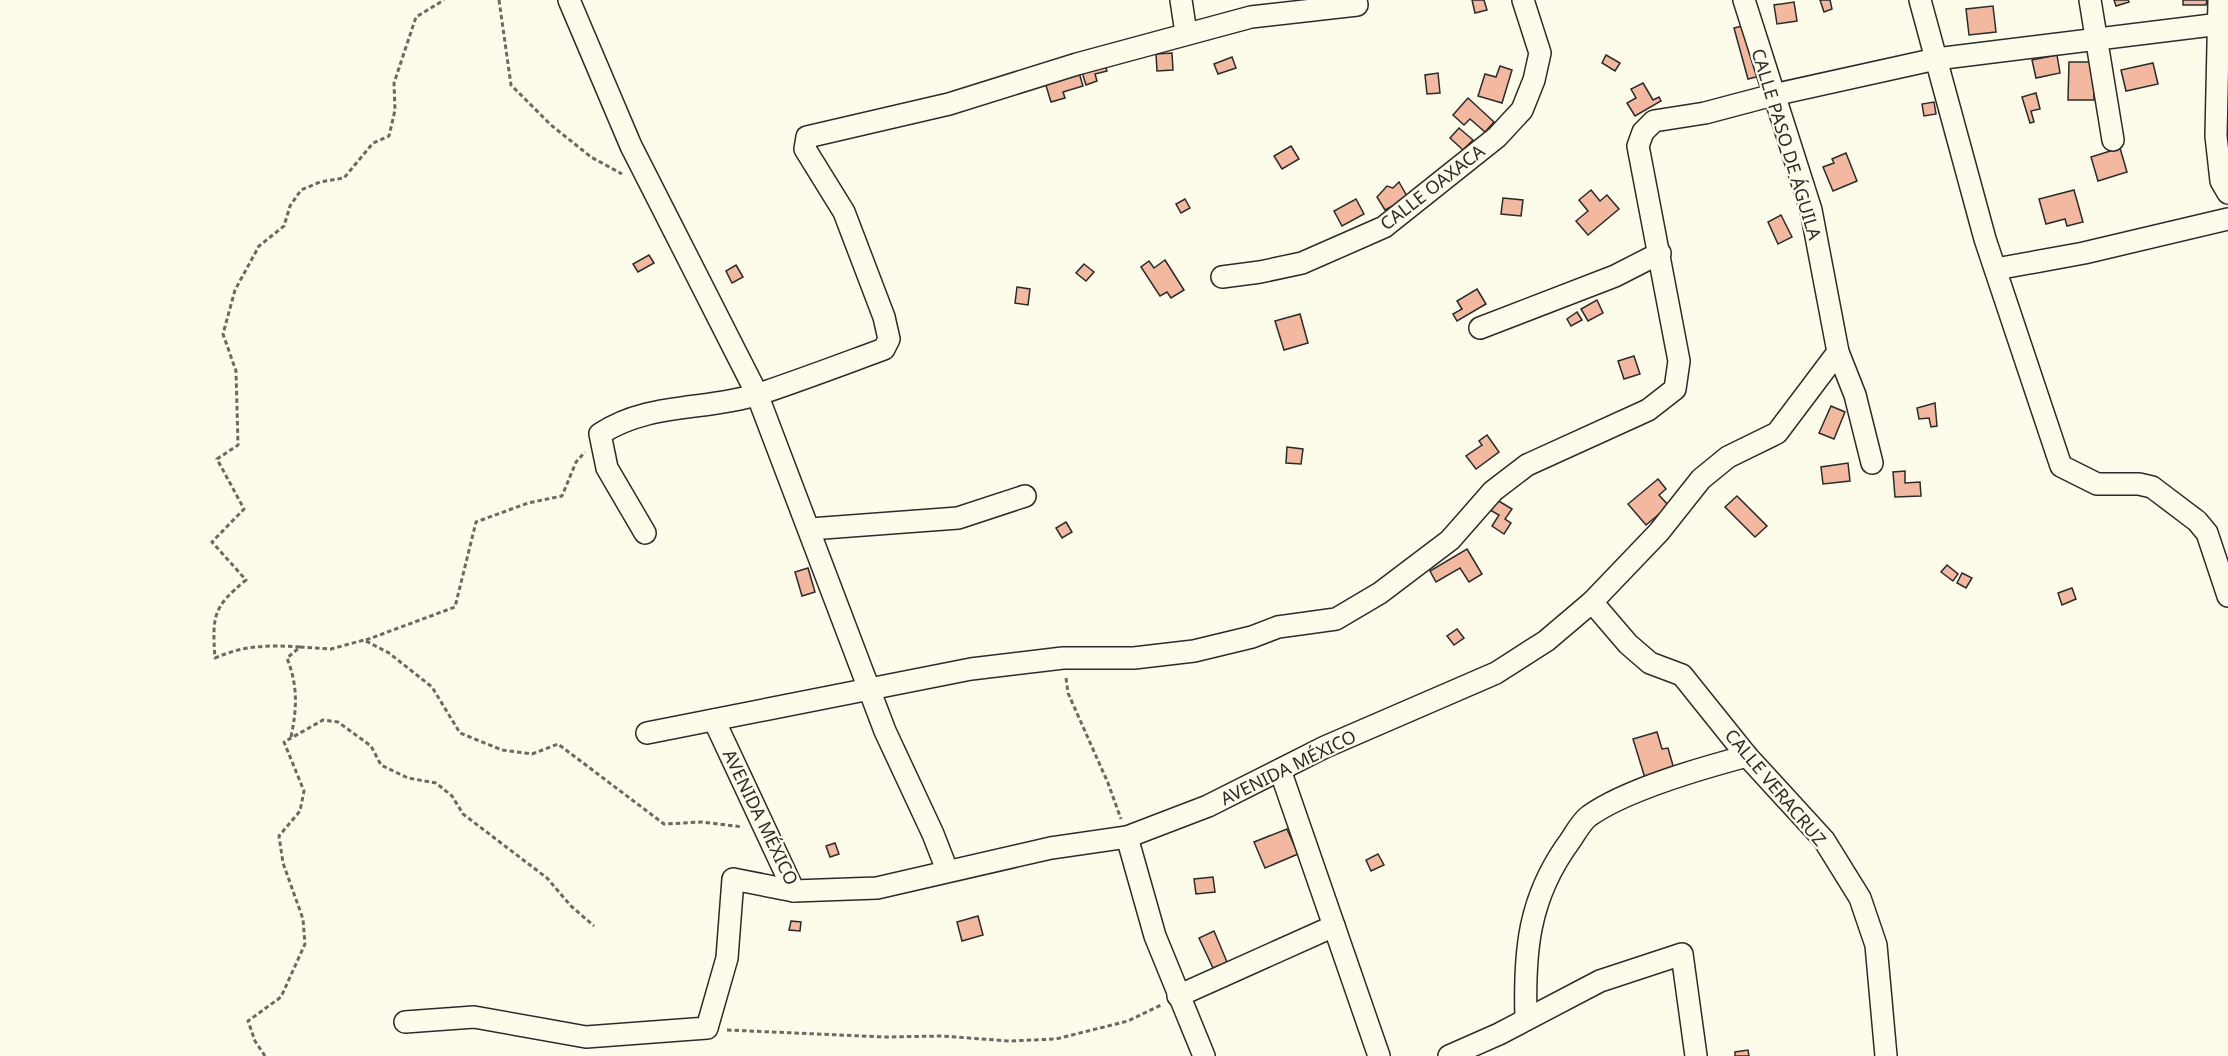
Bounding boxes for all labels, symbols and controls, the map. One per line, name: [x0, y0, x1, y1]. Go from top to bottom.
street label: CALLE PASO DE ÁGUILA: [1746, 45, 1828, 243]
street label: CALLE OAXACA: [1375, 138, 1490, 235]
street label: AVENIDA MÉXICO: [1216, 724, 1360, 810]
street label: CALLE VERACRUZ: [1720, 724, 1832, 850]
street label: AVENIDA MÉXICO: [718, 745, 804, 889]

